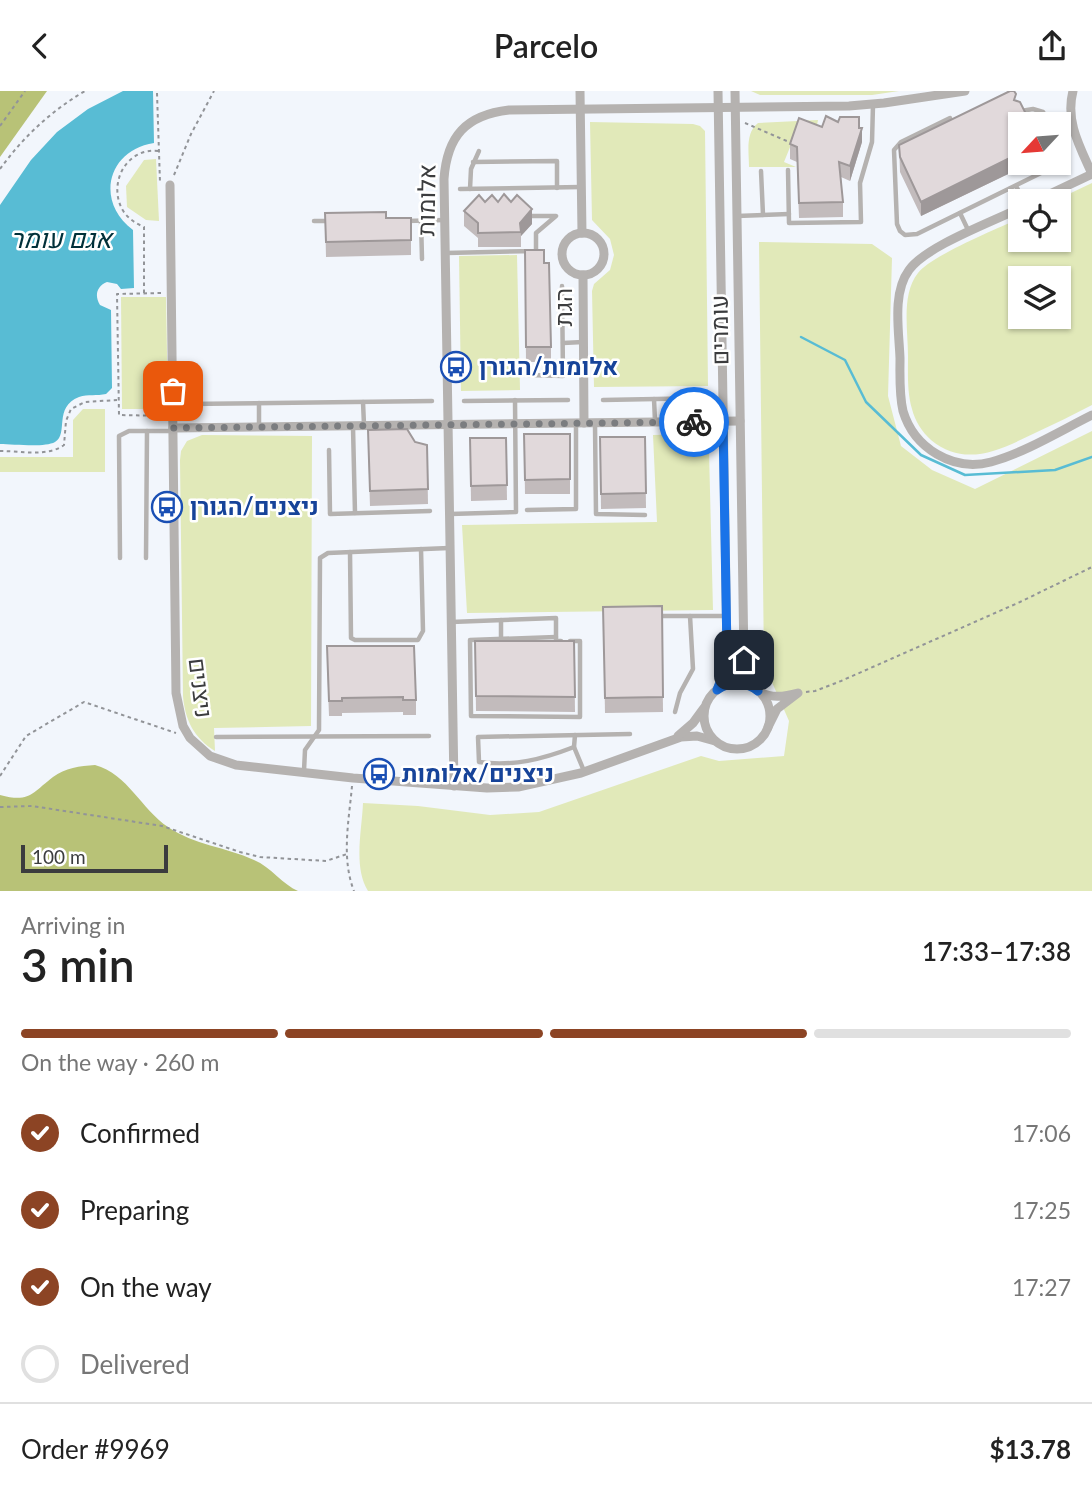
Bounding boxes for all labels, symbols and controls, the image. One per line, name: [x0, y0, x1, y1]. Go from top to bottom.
text: Parcelo: [494, 26, 598, 65]
icon: back: [21, 27, 59, 65]
icon: share: [1033, 27, 1071, 65]
north arrow: [1008, 112, 1071, 175]
map controls: [1008, 112, 1071, 329]
street label: אלומות: [410, 164, 441, 236]
button: locate: [1008, 189, 1071, 252]
water label: אגם עומר: [10, 222, 115, 254]
button: layers: [1008, 266, 1071, 329]
street label: הגת: [548, 288, 577, 326]
street label: עומרים: [703, 295, 734, 366]
bus stop icon: אלומות/הגורן: [439, 350, 473, 384]
place label: אלומות/הגורן: [479, 351, 618, 380]
pin: [143, 361, 203, 421]
icon: bag: [154, 372, 192, 410]
courier: [659, 387, 729, 457]
icon: bike: [675, 403, 713, 441]
bus stop icon: ניצנים/הגורן: [150, 490, 184, 524]
place label: ניצנים/הגורן: [190, 491, 319, 520]
pin: [714, 630, 774, 690]
icon: home: [725, 641, 763, 679]
street label: ניצנים: [183, 656, 220, 719]
bus stop icon: ניצנים/אלומות: [362, 757, 396, 791]
place label: ניצנים/אלומות: [402, 758, 554, 787]
scale bar: [21, 842, 168, 874]
text: 100 m: [32, 845, 86, 868]
text: Arriving in: [21, 911, 125, 939]
text: 17:33–17:38: [922, 935, 1071, 967]
text: 3 min: [21, 937, 135, 992]
text: On the way · 260 m: [21, 1048, 220, 1076]
icon: check: [21, 1114, 59, 1152]
text: Confirmed: [80, 1117, 200, 1149]
text: 17:06: [1012, 1119, 1071, 1147]
icon: check: [21, 1191, 59, 1229]
text: Preparing: [80, 1194, 189, 1226]
text: 17:25: [1012, 1196, 1071, 1224]
icon: check: [21, 1268, 59, 1306]
text: On the way: [80, 1271, 212, 1303]
text: 17:27: [1012, 1273, 1071, 1301]
text: Delivered: [80, 1348, 190, 1380]
text: Order #9969: [21, 1433, 170, 1465]
text: $13.78: [989, 1433, 1071, 1465]

